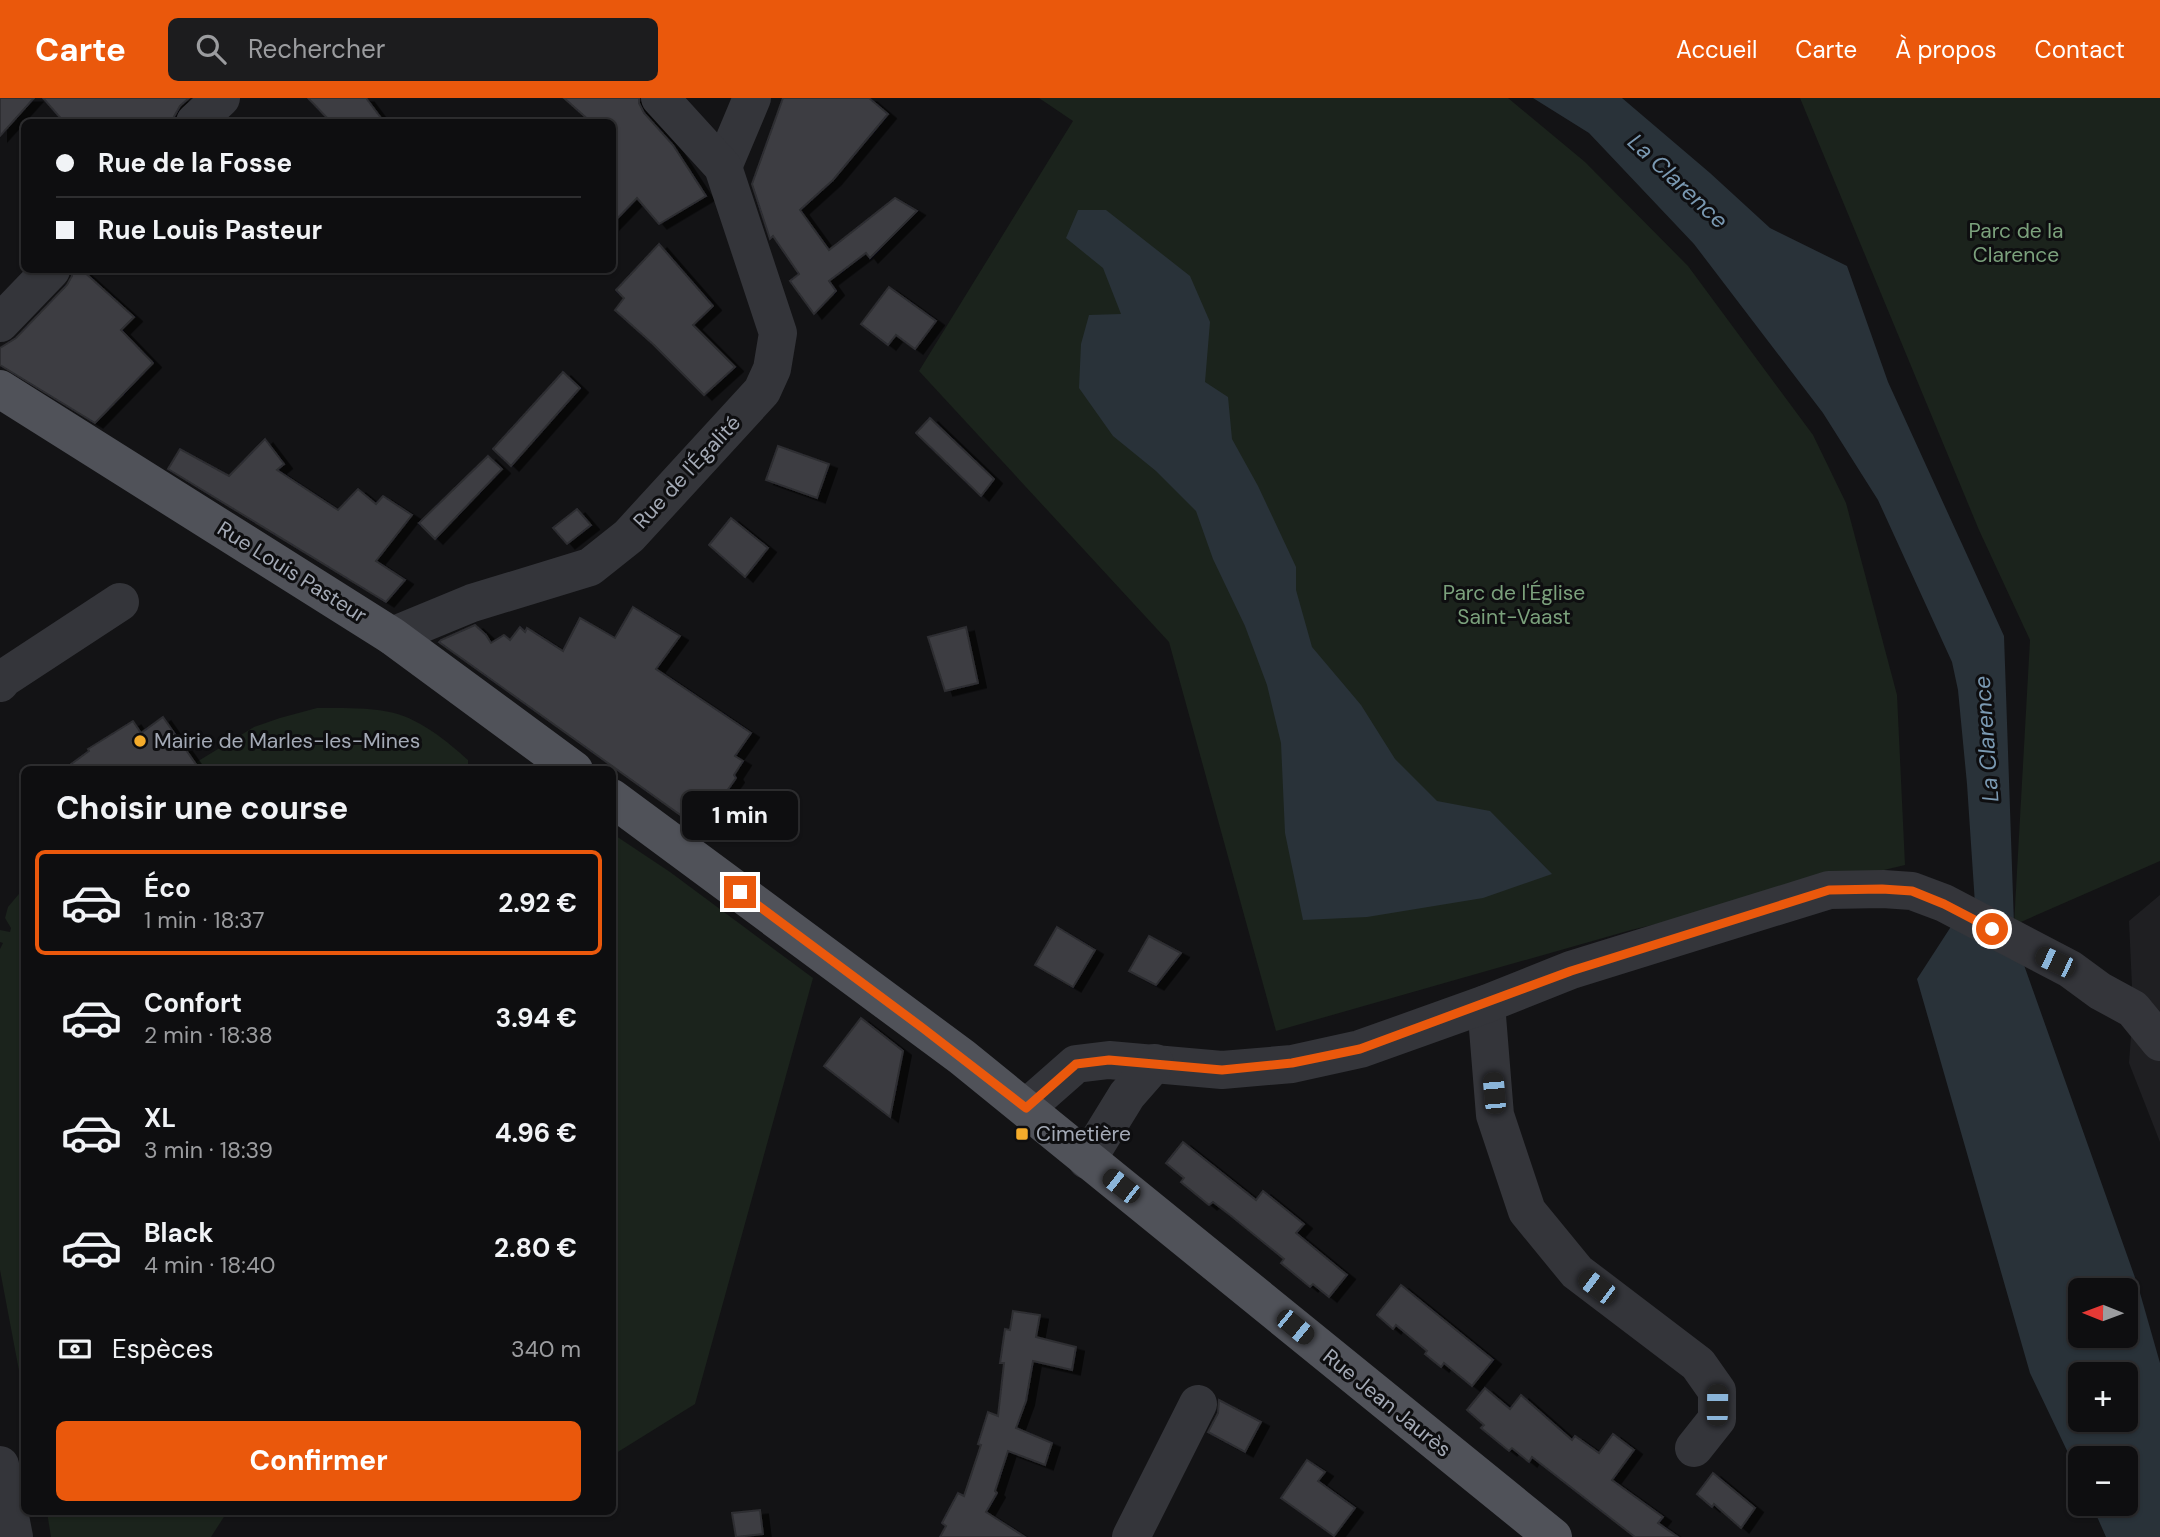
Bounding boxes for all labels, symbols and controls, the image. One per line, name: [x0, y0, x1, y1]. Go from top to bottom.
search box: [168, 18, 658, 81]
text: Carte: [35, 28, 126, 71]
icon: search: [192, 30, 230, 68]
text: Rechercher: [248, 32, 385, 66]
text: Accueil: [1676, 34, 1757, 65]
text: Carte: [1795, 34, 1857, 65]
text: À propos: [1895, 34, 1997, 65]
text: Contact: [2035, 34, 2125, 65]
water label: La Clarence: [1621, 127, 1735, 235]
text: Rue de la Fosse: [98, 146, 292, 180]
text: Rue Louis Pasteur: [98, 213, 322, 247]
park label: Parc de la Clarence: [1969, 217, 2063, 269]
street label: Rue de l'Égalité: [627, 409, 747, 535]
street label: Rue Louis Pasteur: [212, 515, 372, 629]
park label: Parc de l'Église Saint-Vaast: [1443, 579, 1585, 631]
water label: La Clarence: [1967, 675, 2005, 803]
place label: Mairie de Marles-les-Mines: [154, 727, 420, 755]
marker: Mairie de Marles-les-Mines: [132, 733, 148, 749]
text: Choisir une course: [56, 787, 348, 829]
callout: 1 min: [682, 790, 798, 840]
text: 1 min: [712, 800, 768, 830]
icon: car: [60, 871, 123, 934]
text: Éco: [144, 871, 191, 905]
route end: [724, 876, 756, 908]
text: 2.92 €: [498, 886, 577, 920]
text: 1 min · 18:37: [144, 905, 265, 935]
route start: [1976, 913, 2008, 945]
car: [2032, 944, 2079, 980]
icon: car: [60, 986, 123, 1049]
text: Confort: [144, 986, 242, 1020]
text: 3.94 €: [495, 1001, 577, 1035]
text: 2 min · 18:38: [144, 1020, 273, 1050]
car: [1482, 1071, 1507, 1115]
icon: car: [60, 1101, 123, 1164]
text: XL: [144, 1101, 176, 1135]
text: 4.96 €: [495, 1116, 577, 1150]
place label: Cimetière: [1036, 1120, 1131, 1148]
marker: Cimetière: [1014, 1126, 1030, 1142]
text: 3 min · 18:39: [144, 1135, 273, 1165]
car: [1098, 1165, 1145, 1207]
icon: car: [60, 1216, 123, 1279]
text: Black: [144, 1216, 214, 1250]
text: 2.80 €: [494, 1231, 577, 1265]
text: 4 min · 18:40: [144, 1250, 276, 1280]
car: [1574, 1266, 1621, 1308]
north arrow: [2068, 1278, 2138, 1348]
map controls: [2068, 1278, 2138, 1516]
car: [1273, 1306, 1318, 1348]
icon: cash: [56, 1330, 94, 1368]
text: Espèces: [112, 1332, 213, 1366]
text: 340 m: [511, 1334, 581, 1364]
street label: Rue Jean Jaurès: [1317, 1343, 1457, 1463]
button: +: [2068, 1362, 2138, 1432]
car: [1707, 1384, 1728, 1426]
button: Confirmer: [56, 1421, 581, 1501]
button: −: [2068, 1446, 2138, 1516]

